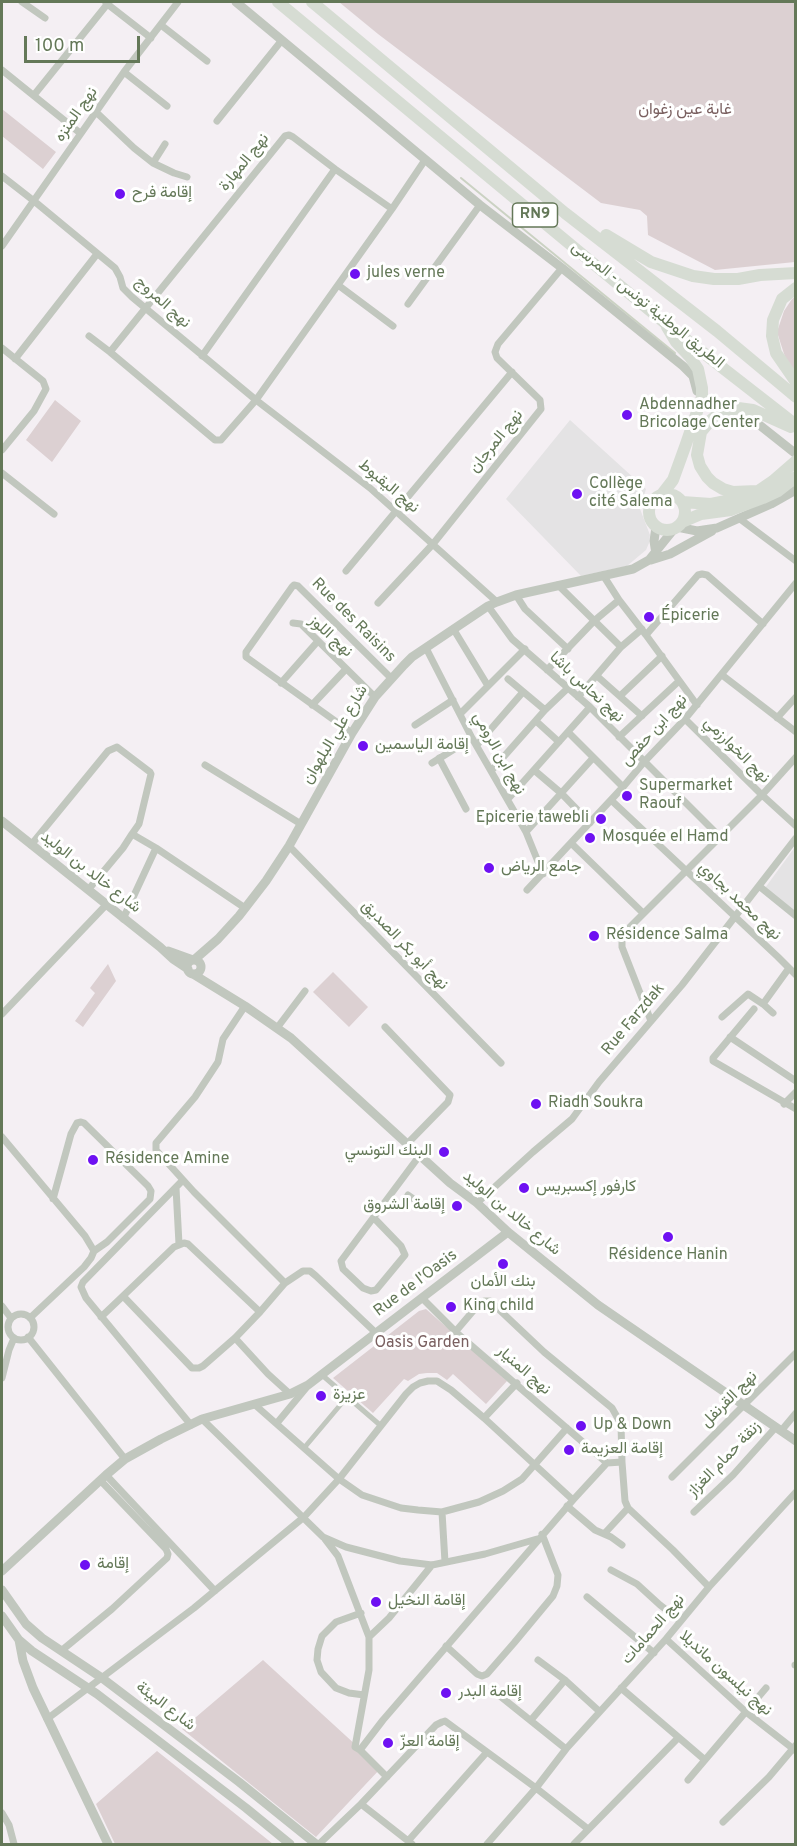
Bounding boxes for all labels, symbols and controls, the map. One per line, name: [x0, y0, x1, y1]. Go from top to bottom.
scale bar: [27, 24, 142, 62]
text: 100 m: [35, 35, 84, 58]
street label: نهج المنزه: [51, 84, 103, 146]
park label: غابة عين زغوان: [638, 101, 732, 121]
street label: نهج المهارة: [216, 130, 274, 196]
place label: إقامة فرح: [132, 184, 192, 204]
marker: إقامة فرح: [113, 187, 127, 201]
road number: RN9: [512, 203, 558, 227]
street label: الطريق الوطنية تونس - المرسى: [567, 238, 727, 374]
place label: jules verne: [367, 264, 445, 284]
marker: jules verne: [348, 267, 362, 281]
street label: نهج المروج: [130, 273, 194, 333]
place label: Abdennadher Bricolage Center: [639, 396, 760, 434]
street label: نهج المرجان: [466, 407, 528, 477]
marker: Abdennadher Bricolage Center: [620, 408, 634, 422]
street label: نهج اليقبوط: [354, 456, 422, 518]
place label: Collège cité Salema: [589, 475, 672, 513]
marker: Collège cité Salema: [570, 487, 584, 501]
street label: Rue des Raisins: [307, 575, 399, 667]
place label: Épicerie: [661, 607, 719, 627]
marker: Épicerie: [642, 610, 656, 624]
street label: نهج اللوز: [304, 612, 356, 662]
street label: نهج نحاس باشا: [545, 648, 627, 728]
street label: شارع علي البلهوان: [299, 682, 373, 788]
street label: نهج ابن حفص: [618, 691, 692, 771]
street label: نهج ابن الرومي: [467, 709, 529, 799]
street label: نهج الخوارزمي: [699, 714, 773, 788]
place label: إقامة الياسمين: [375, 736, 469, 756]
marker: إقامة الياسمين: [356, 739, 370, 753]
place label: Supermarket Raouf: [639, 777, 733, 815]
marker: Supermarket Raouf: [620, 789, 634, 803]
place label: Epicerie tawebli: [476, 809, 589, 829]
marker: Epicerie tawebli: [594, 812, 608, 826]
street label: شارع خالد بن الوليد: [36, 828, 144, 918]
place label: Mosquée el Hamd: [602, 828, 729, 848]
marker: Mosquée el Hamd: [583, 831, 597, 845]
place label: جامع الرياض: [501, 858, 581, 878]
street label: نهج محمد بجاوي: [694, 859, 784, 945]
marker: جامع الرياض: [482, 861, 496, 875]
street label: نهج أبو بكر الصديق: [356, 897, 452, 995]
place label: Résidence Salma: [606, 926, 728, 946]
marker: Résidence Salma: [587, 929, 601, 943]
street label: Rue Farzdak: [598, 980, 670, 1060]
place label: Riadh Soukra: [548, 1094, 643, 1114]
marker: Riadh Soukra: [529, 1097, 543, 1111]
place label: البنك التونسي: [345, 1142, 432, 1162]
marker: البنك التونسي: [437, 1145, 451, 1159]
place label: Résidence Amine: [105, 1150, 229, 1170]
marker: Résidence Amine: [86, 1153, 100, 1167]
street label: شارع خالد بن الوليد: [458, 1167, 564, 1261]
place label: كارفور إكسبريس: [536, 1178, 636, 1198]
marker: كارفور إكسبريس: [517, 1181, 531, 1195]
place label: إقامة الشروق: [363, 1196, 445, 1216]
marker: إقامة الشروق: [450, 1199, 464, 1213]
marker: Résidence Hanin: [661, 1230, 675, 1244]
street label: Rue de l'Oasis: [370, 1246, 462, 1322]
place label: Résidence Hanin: [608, 1246, 728, 1266]
marker: بنك الأمان: [496, 1257, 510, 1271]
place label: بنك الأمان: [471, 1273, 535, 1293]
place label: King child: [463, 1297, 534, 1317]
marker: King child: [444, 1300, 458, 1314]
park label: Oasis Garden: [375, 1334, 469, 1354]
street label: نهج المنيار: [492, 1342, 554, 1400]
street label: نهج القرنفل: [698, 1368, 762, 1432]
place label: عزيزة: [333, 1386, 365, 1406]
marker: عزيزة: [314, 1389, 328, 1403]
place label: Up & Down: [593, 1416, 671, 1436]
street label: زنقة حمام الغزاز: [684, 1418, 766, 1502]
marker: Up & Down: [574, 1419, 588, 1433]
place label: إقامة العزيمة: [581, 1440, 663, 1460]
marker: إقامة العزيمة: [562, 1443, 576, 1457]
place label: إقامة: [97, 1555, 129, 1575]
marker: إقامة: [78, 1558, 92, 1572]
street label: نهج الحمامات: [618, 1591, 690, 1669]
place label: إقامة النخيل: [388, 1592, 465, 1612]
marker: إقامة النخيل: [369, 1595, 383, 1609]
street label: نهج نيلسون مانديلا: [675, 1627, 775, 1721]
street label: شارع البيئة: [131, 1678, 199, 1736]
place label: إقامة البدر: [458, 1683, 522, 1703]
marker: إقامة البدر: [439, 1686, 453, 1700]
place label: إقامة العزّ: [400, 1733, 459, 1753]
marker: إقامة العزّ: [381, 1736, 395, 1750]

